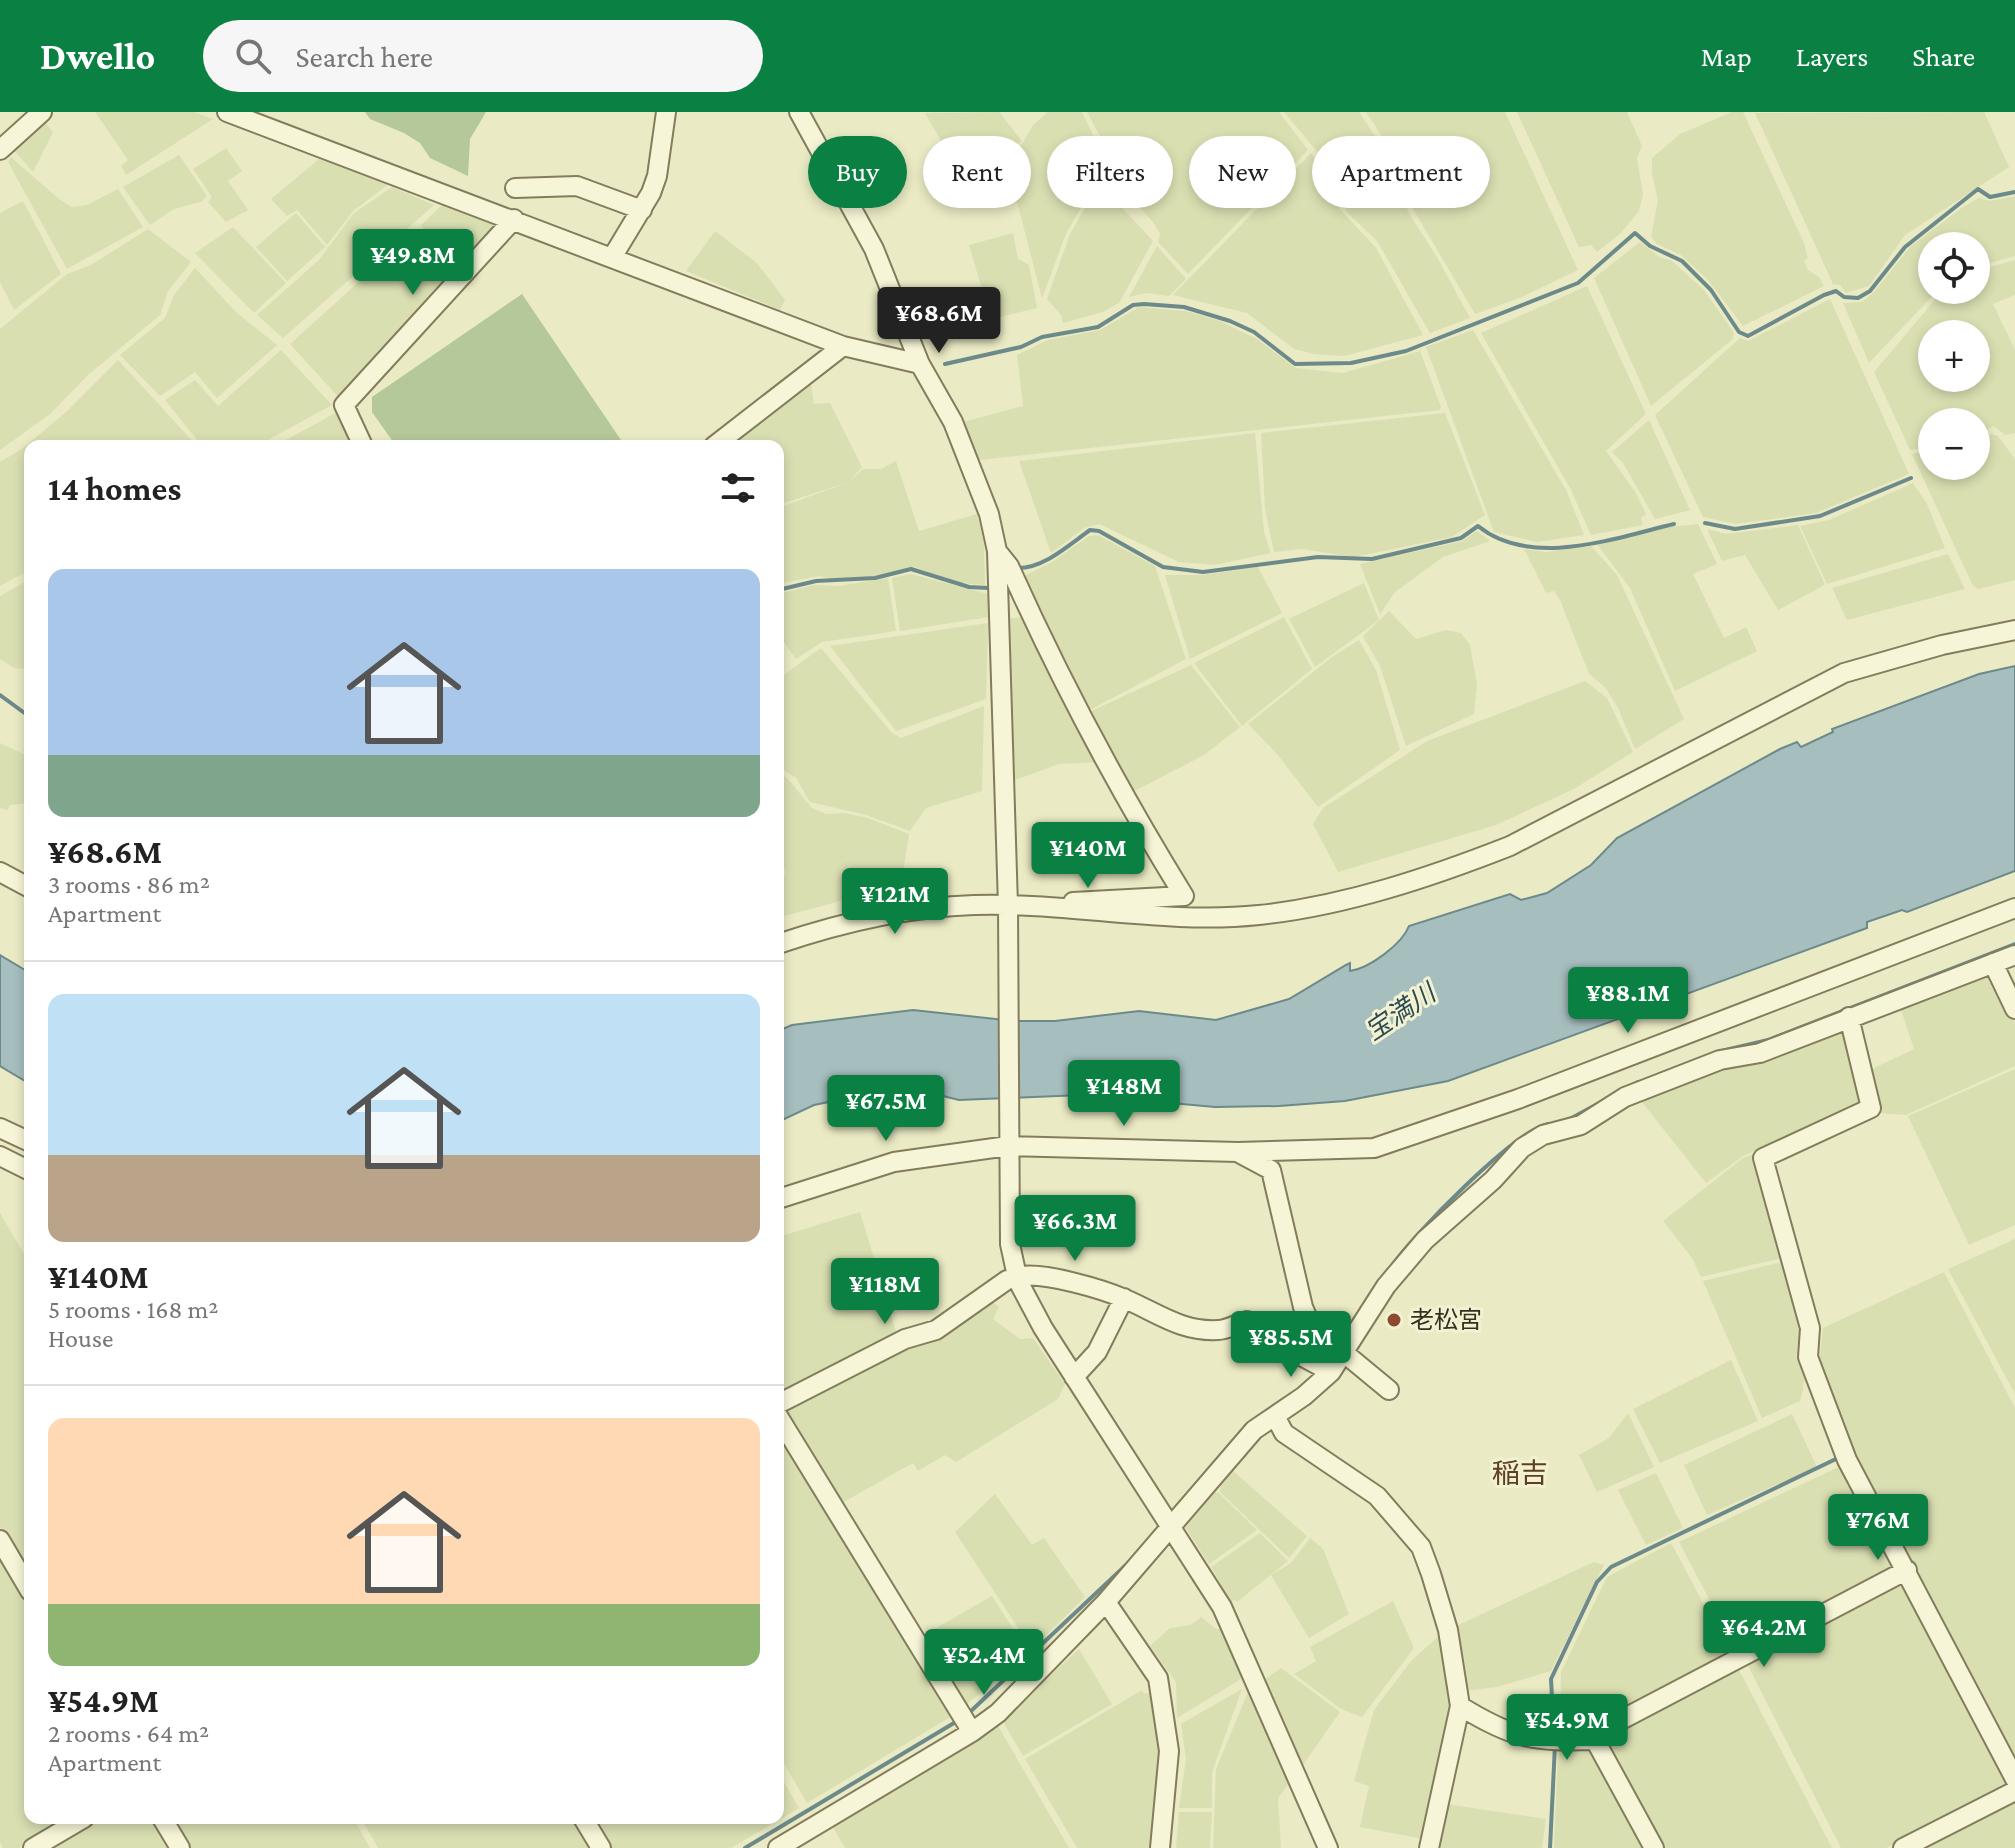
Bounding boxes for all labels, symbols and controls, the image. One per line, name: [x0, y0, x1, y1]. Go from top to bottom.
search box: [203, 20, 763, 92]
icon: search: [231, 34, 275, 78]
text: Dwello: [40, 35, 155, 77]
text: Search here: [295, 40, 433, 73]
text: Map: [1701, 41, 1752, 72]
text: Layers: [1796, 41, 1868, 72]
text: Share: [1912, 41, 1975, 72]
chip: Buy: [808, 136, 907, 208]
chip: Rent: [923, 136, 1031, 208]
chip: Filters: [1047, 136, 1173, 208]
chip: New: [1189, 136, 1296, 208]
chip: Apartment: [1312, 136, 1490, 208]
pin: ¥49.8M: [348, 229, 478, 297]
map controls: [1918, 232, 1990, 480]
button: locate: [1918, 232, 1990, 304]
text: ¥49.8M: [371, 240, 455, 269]
pin: ¥68.6M: [874, 287, 1004, 355]
text: ¥68.6M: [895, 298, 983, 327]
button: +: [1918, 320, 1990, 392]
button: −: [1918, 408, 1990, 480]
icon: filters: [716, 466, 760, 510]
text: 14 homes: [48, 470, 181, 507]
icon: home: [332, 621, 476, 765]
pin: ¥140M: [1032, 822, 1144, 890]
text: ¥68.6M: [48, 833, 162, 870]
text: ¥140M: [1049, 833, 1127, 862]
pin: ¥121M: [839, 868, 951, 936]
text: 3 rooms · 86 m²: [48, 870, 210, 899]
text: ¥121M: [860, 879, 930, 908]
text: Apartment: [48, 899, 161, 928]
pin: ¥88.1M: [1563, 967, 1693, 1035]
water label: 宝満川: [1360, 977, 1443, 1046]
text: ¥88.1M: [1586, 978, 1670, 1007]
icon: home: [332, 1046, 476, 1190]
pin: ¥148M: [1068, 1060, 1180, 1128]
text: ¥148M: [1086, 1071, 1162, 1100]
pin: ¥67.5M: [821, 1075, 951, 1143]
text: ¥67.5M: [845, 1086, 927, 1115]
pin: ¥66.3M: [1010, 1195, 1140, 1263]
text: ¥66.3M: [1033, 1206, 1117, 1235]
text: ¥140M: [48, 1258, 149, 1295]
pin: ¥118M: [829, 1258, 941, 1326]
text: ¥118M: [849, 1269, 921, 1298]
text: 5 rooms · 168 m²: [48, 1295, 218, 1324]
place label: 老松宮: [1410, 1306, 1482, 1333]
pin: ¥85.5M: [1226, 1311, 1356, 1379]
marker: 老松宮: [1385, 1311, 1403, 1329]
text: ¥85.5M: [1249, 1322, 1333, 1351]
text: House: [48, 1324, 113, 1353]
district label: 稲吉: [1492, 1458, 1548, 1489]
icon: home: [332, 1470, 476, 1614]
pin: ¥76M: [1831, 1494, 1925, 1562]
text: ¥76M: [1846, 1505, 1910, 1534]
pin: ¥64.2M: [1699, 1601, 1829, 1669]
text: ¥64.2M: [1721, 1612, 1807, 1641]
pin: ¥52.4M: [919, 1629, 1049, 1697]
text: ¥52.4M: [942, 1640, 1026, 1669]
text: ¥54.9M: [48, 1682, 159, 1719]
pin: ¥54.9M: [1502, 1694, 1632, 1762]
text: ¥54.9M: [1525, 1705, 1609, 1734]
text: 2 rooms · 64 m²: [48, 1719, 209, 1748]
text: Apartment: [48, 1748, 161, 1777]

